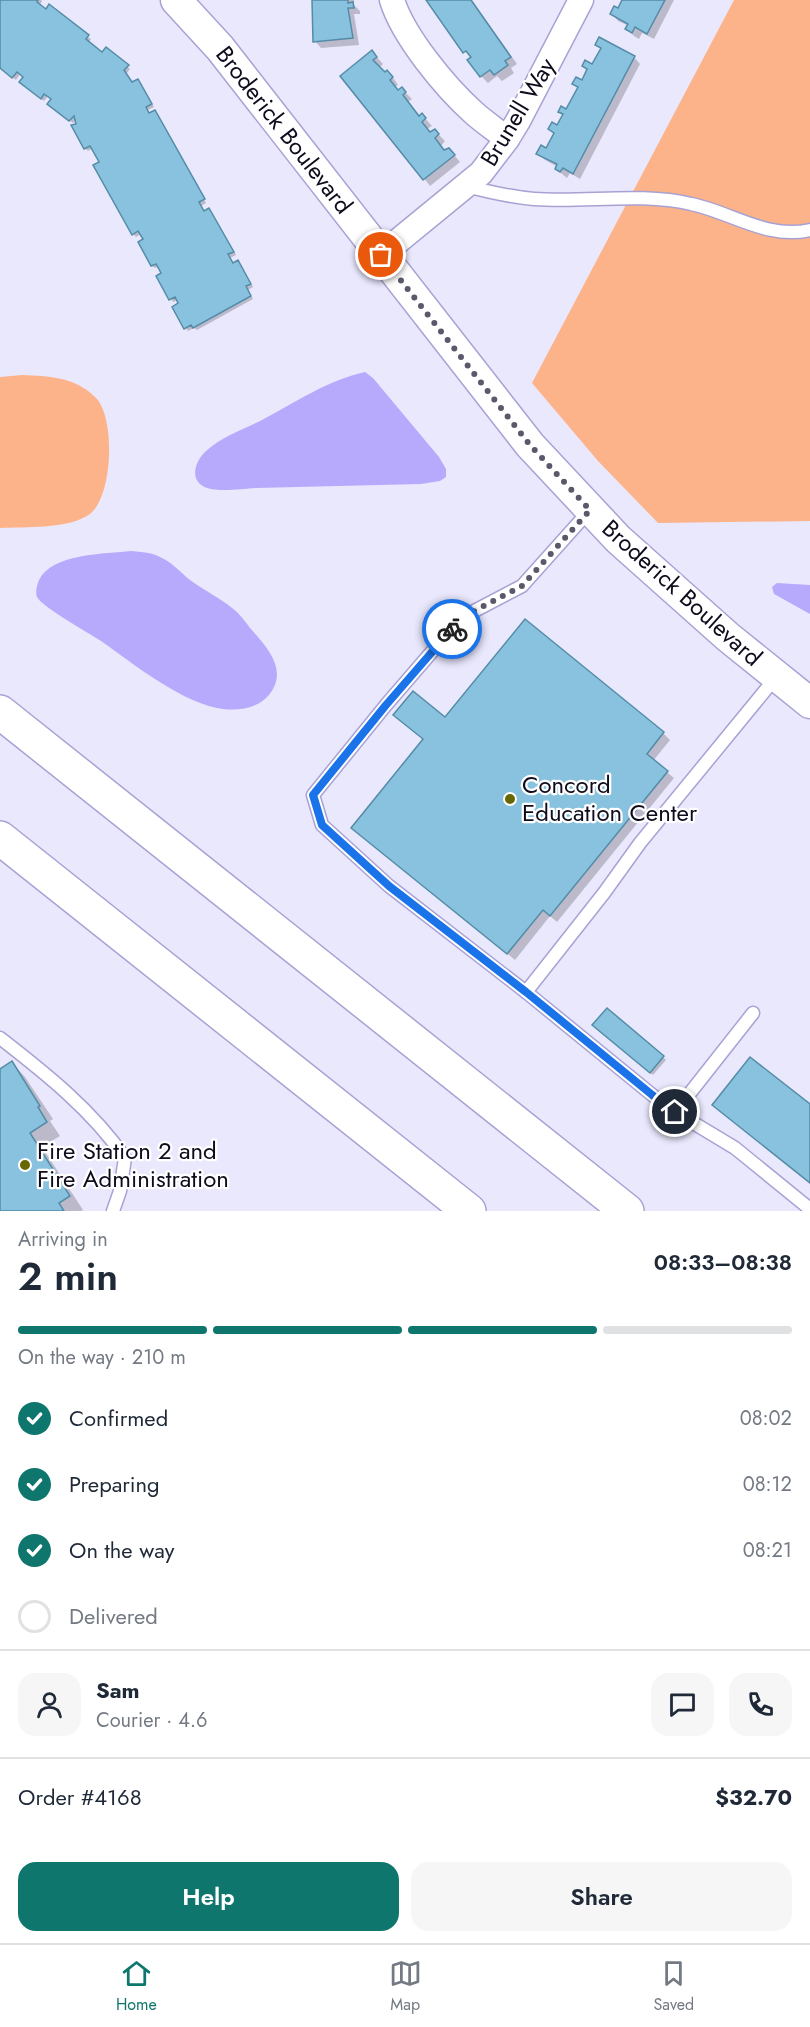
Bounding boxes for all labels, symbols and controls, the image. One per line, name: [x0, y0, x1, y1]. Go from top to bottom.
street label: Broderick Boulevard: [208, 38, 361, 221]
street label: Brunell Way: [471, 51, 564, 173]
pin: [355, 229, 406, 280]
icon: bag: [364, 238, 397, 271]
street label: Broderick Boulevard: [595, 511, 770, 674]
courier: [422, 599, 482, 659]
icon: bike: [436, 613, 469, 646]
place label: Concord Education Center: [522, 767, 698, 830]
marker: Concord Education Center: [503, 792, 517, 806]
pin: [649, 1086, 700, 1137]
icon: home: [658, 1095, 691, 1128]
place label: Fire Station 2 and Fire Administration: [37, 1133, 229, 1196]
marker: Fire Station 2 and Fire Administration: [18, 1158, 32, 1172]
text: Arriving in: [18, 1225, 108, 1254]
text: 08:33–08:38: [654, 1246, 792, 1278]
text: 2 min: [18, 1248, 118, 1305]
text: On the way · 210 m: [18, 1343, 186, 1372]
icon: check: [18, 1402, 51, 1435]
text: Confirmed: [69, 1402, 168, 1434]
text: 08:02: [740, 1404, 792, 1433]
icon: check: [18, 1468, 51, 1501]
text: Preparing: [69, 1468, 160, 1500]
text: 08:12: [743, 1470, 792, 1499]
icon: check: [18, 1534, 51, 1567]
text: On the way: [69, 1534, 174, 1566]
text: 08:21: [743, 1536, 792, 1565]
text: Delivered: [69, 1600, 158, 1632]
button: person: [18, 1673, 81, 1736]
button: chat: [651, 1673, 714, 1736]
button: phone: [729, 1673, 792, 1736]
text: Sam: [96, 1674, 140, 1706]
text: Courier · 4.6: [96, 1706, 208, 1735]
text: Order #4168: [18, 1781, 142, 1813]
text: $32.70: [715, 1781, 792, 1813]
button: Help: [18, 1862, 399, 1931]
button: Share: [411, 1862, 792, 1931]
tab: Home: [116, 1957, 157, 2016]
tab: Map: [389, 1957, 422, 2016]
tab: Saved: [654, 1957, 694, 2016]

